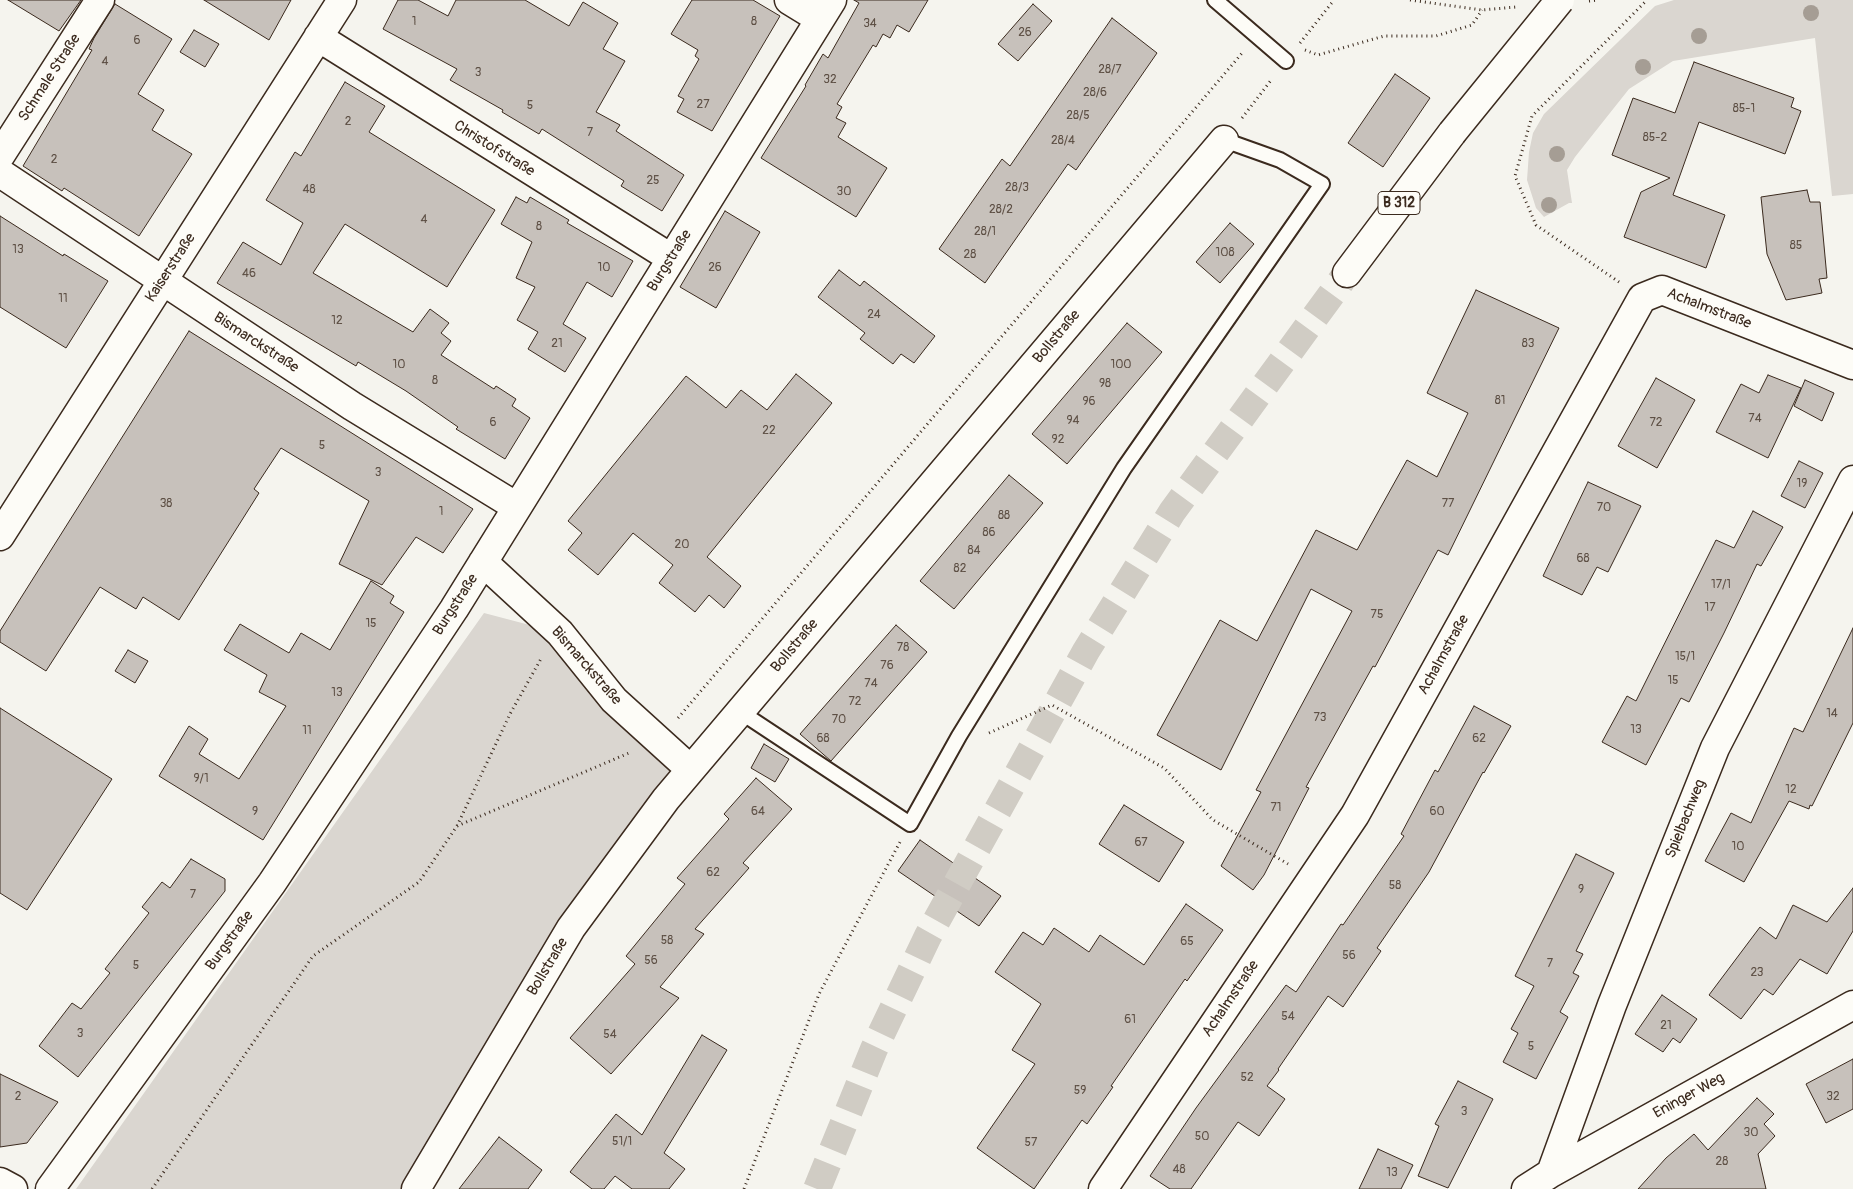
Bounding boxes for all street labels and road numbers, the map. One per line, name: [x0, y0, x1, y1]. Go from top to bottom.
street label: Schmale Straße: [15, 31, 85, 125]
street label: Christofstraße: [450, 117, 538, 181]
road number: B 312: [1378, 192, 1420, 214]
street label: Burgstraße: [644, 227, 696, 295]
street label: Kaiserstraße: [142, 230, 200, 306]
street label: Achalmstraße: [1664, 285, 1754, 333]
street label: Bollstraße: [1029, 307, 1085, 367]
street label: Bismarckstraße: [210, 309, 302, 377]
street label: Burgstraße: [430, 571, 482, 639]
street label: Achalmstraße: [1415, 612, 1473, 698]
street label: Bollstraße: [767, 616, 823, 676]
street label: Bismarckstraße: [547, 623, 625, 709]
street label: Spielbachweg: [1662, 777, 1710, 861]
street label: Burgstraße: [202, 908, 258, 974]
street label: Bollstraße: [524, 935, 572, 999]
street label: Achalmstraße: [1199, 957, 1263, 1041]
street label: Eninger Weg: [1650, 1069, 1728, 1123]

